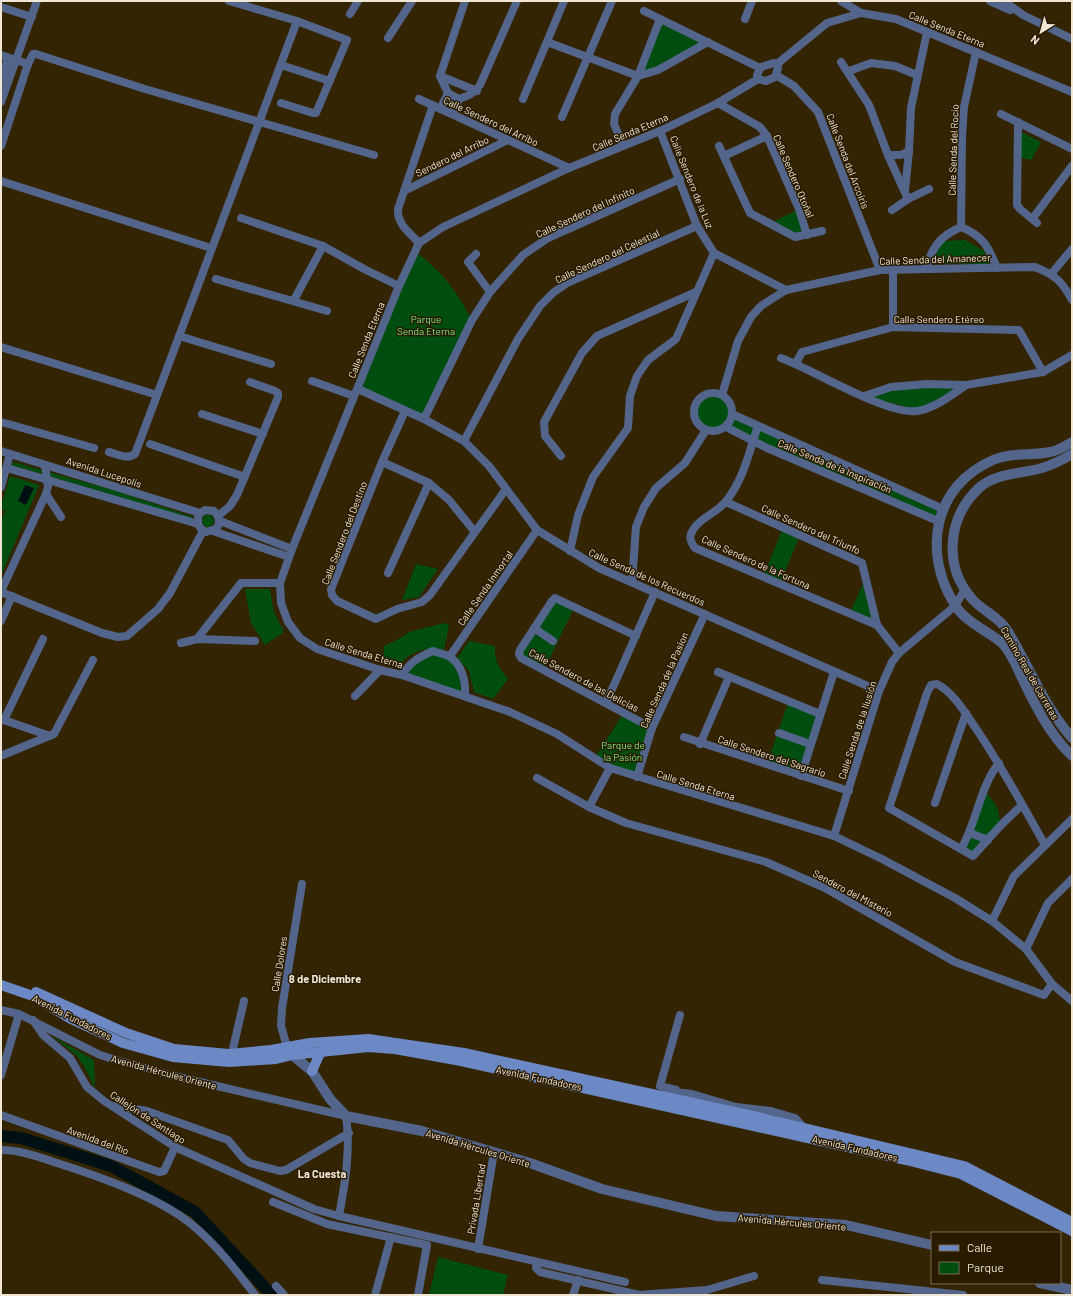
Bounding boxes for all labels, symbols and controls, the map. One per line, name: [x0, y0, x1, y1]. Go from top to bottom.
street label: Calle Senda Eterna: [907, 8, 987, 50]
north arrow: [1021, 12, 1061, 52]
text: N: [1028, 33, 1042, 48]
street label: Calle Sendero del Arribo: [442, 94, 540, 148]
street label: Calle Senda del Rocío: [945, 104, 961, 196]
street label: Calle Senda Eterna: [590, 111, 670, 153]
street label: Calle Senda del Arcoiris: [824, 112, 872, 210]
street label: Sendero del Arribo: [413, 133, 491, 179]
street label: Calle Sendero Otoñal: [771, 133, 817, 219]
street label: Calle Sendero de la Luz: [668, 134, 716, 231]
street label: Calle Sendero del Infinito: [534, 184, 636, 240]
street label: Calle Sendero del Celestial: [553, 227, 661, 285]
street label: Calle Senda del Amanecer: [879, 251, 991, 267]
street label: Calle Senda Eterna: [345, 300, 387, 380]
park label: Parque Senda Eterna: [397, 313, 455, 337]
street label: Calle Sendero Etéreo: [894, 313, 984, 325]
street label: Calle Senda de la Inspiración: [776, 437, 894, 495]
street label: Avenida Lucepolis: [65, 454, 143, 490]
street label: Calle Sendero del Destino: [319, 480, 369, 586]
street label: Calle Sendero del Triunfo: [760, 502, 862, 556]
street label: Calle Sendero de la Fortuna: [700, 533, 812, 591]
street label: Calle Senda de los Recuerdos: [587, 546, 707, 608]
street label: Calle Senda Inmortal: [455, 548, 515, 628]
street label: Camino Real de Carretas: [998, 624, 1062, 722]
street label: Calle Senda de la Pasion: [637, 630, 691, 730]
street label: Calle Senda Eterna: [323, 635, 405, 671]
street label: Calle Sendero de las Delicias: [527, 646, 641, 714]
street label: Calle Senda de la Ilusión: [835, 679, 879, 781]
street label: Calle Sendero del Sagrario: [716, 733, 828, 779]
park label: Parque de la Pasión: [601, 739, 645, 763]
street label: Calle Senda Eterna: [655, 767, 737, 803]
street label: Sendero del Misterio: [811, 867, 895, 919]
street label: Calle Dolores: [269, 935, 289, 993]
district label: 8 de Diciembre: [289, 972, 361, 985]
street label: Avenida Fundadores: [30, 992, 114, 1042]
street label: Avenida Hércules Oriente: [110, 1052, 218, 1092]
street label: Avenida Fundadores: [495, 1063, 583, 1093]
street label: Callejón de Santiago: [108, 1088, 188, 1146]
street label: Avenida del Río: [65, 1123, 131, 1157]
street label: Avenida Hércules Oriente: [424, 1126, 532, 1170]
street label: Avenida Fundadores: [811, 1132, 899, 1164]
street label: Privada Libertad: [464, 1163, 488, 1235]
district label: La Cuesta: [298, 1167, 346, 1180]
street label: Avenida Hércules Oriente: [737, 1211, 847, 1233]
legend: [931, 1232, 1061, 1284]
text: Calle: [967, 1240, 992, 1254]
text: Parque: [967, 1260, 1004, 1274]

